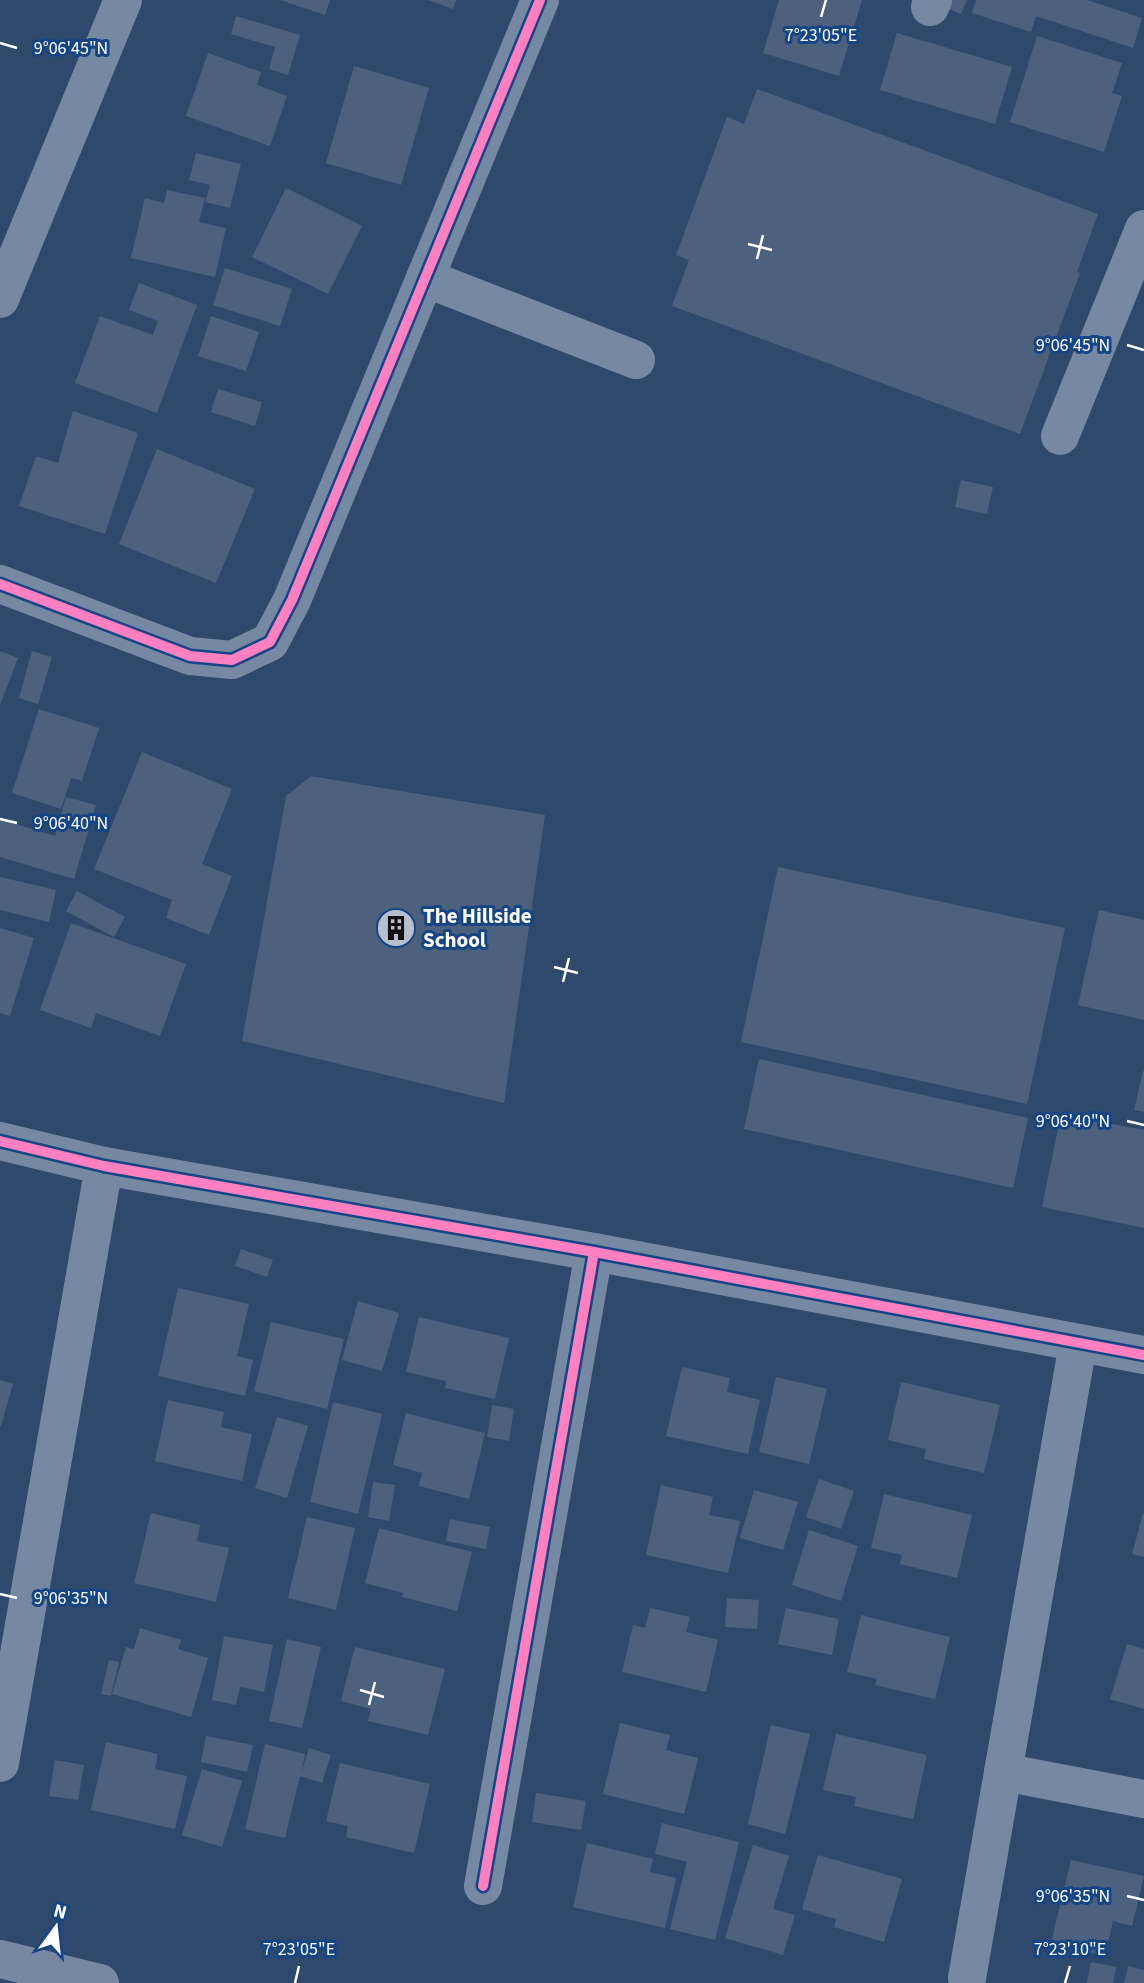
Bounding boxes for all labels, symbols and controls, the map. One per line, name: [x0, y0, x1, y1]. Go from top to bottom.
text: 7°23'05"E: [785, 23, 857, 48]
text: 9°06'45"N: [34, 36, 108, 61]
text: 9°06'45"N: [1036, 333, 1110, 358]
text: 9°06'40"N: [34, 811, 108, 836]
place label: The Hillside School: [423, 901, 532, 955]
building icon: The Hillside School: [375, 907, 417, 949]
text: 9°06'40"N: [1036, 1109, 1110, 1134]
text: 9°06'35"N: [34, 1586, 108, 1611]
text: 9°06'35"N: [1036, 1884, 1110, 1909]
north arrow: [21, 1892, 91, 1962]
text: N: [50, 1897, 70, 1927]
text: 7°23'05"E: [263, 1937, 335, 1962]
text: 7°23'10"E: [1034, 1937, 1106, 1962]

